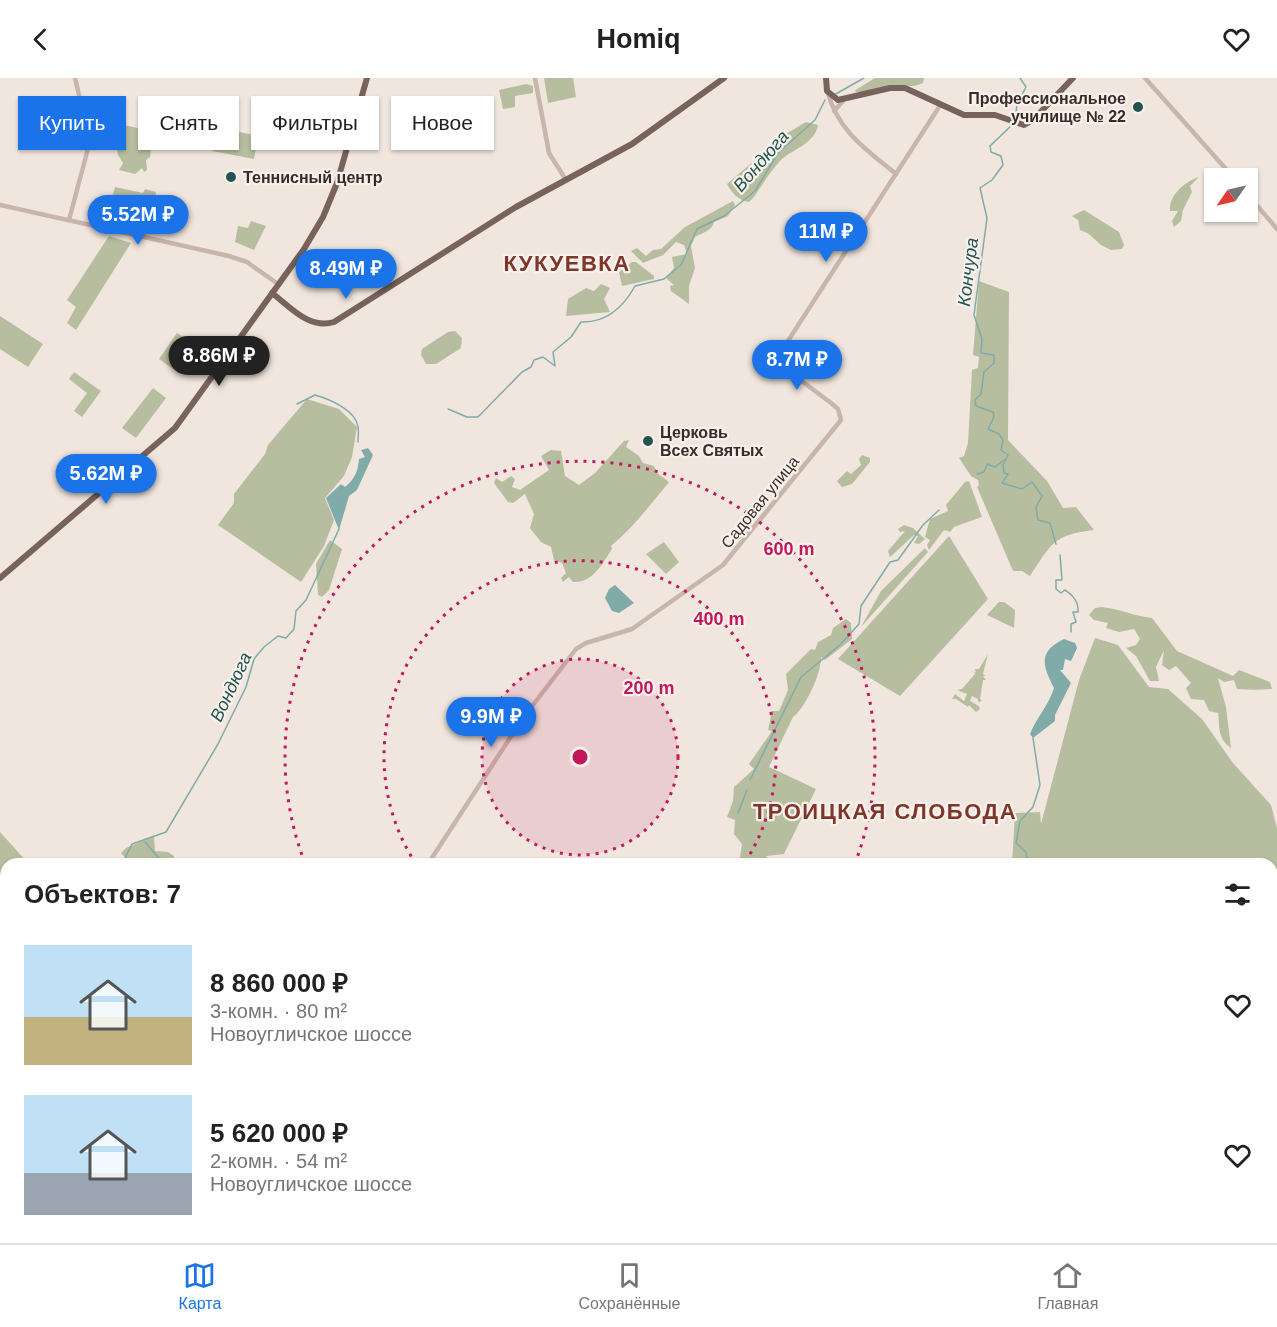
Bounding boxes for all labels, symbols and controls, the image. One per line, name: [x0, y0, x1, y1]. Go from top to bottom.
icon: back: [24, 23, 57, 56]
icon: heart: [1220, 23, 1253, 56]
text: Homiq: [597, 24, 681, 54]
place label: Профессиональное училище № 22: [968, 90, 1126, 125]
chip: Купить: [18, 96, 126, 150]
chip: Снять: [138, 96, 239, 150]
chip: Фильтры: [251, 96, 379, 150]
chip: Новое: [391, 96, 494, 150]
marker: Профессиональное училище № 22: [1131, 100, 1145, 114]
water label: Вондюга: [729, 126, 793, 196]
north arrow: [1204, 168, 1258, 222]
map controls: [1204, 168, 1258, 222]
place label: Теннисный центр: [243, 169, 383, 186]
marker: Теннисный центр: [224, 170, 238, 184]
pin: 5.52M ₽: [83, 195, 193, 246]
text: 5.52M ₽: [102, 203, 174, 225]
pin: 11M ₽: [784, 212, 868, 263]
text: 11M ₽: [799, 220, 854, 242]
water label: Кончура: [954, 237, 982, 307]
pin: 8.49M ₽: [291, 249, 401, 300]
district label: КУКУЕВКА: [503, 251, 631, 276]
text: 8.49M ₽: [310, 257, 382, 279]
pin: 8.86M ₽: [164, 336, 274, 387]
pin: 8.7M ₽: [748, 340, 846, 391]
text: 8.86M ₽: [183, 344, 255, 366]
text: 8.7M ₽: [766, 348, 828, 370]
place label: Церковь Всех Святых: [660, 424, 764, 459]
marker: Церковь Всех Святых: [641, 434, 655, 448]
street label: Садовая улица: [718, 453, 802, 551]
pin: 5.62M ₽: [51, 454, 161, 505]
text: 5.62M ₽: [70, 462, 142, 484]
text: 600 m: [763, 539, 815, 559]
text: 400 m: [693, 609, 745, 629]
water label: Вондюга: [206, 649, 256, 725]
text: 200 m: [623, 678, 675, 698]
pin: 9.9M ₽: [442, 697, 540, 748]
text: 9.9M ₽: [460, 705, 522, 727]
centre of rings: [570, 747, 590, 767]
district label: ТРОИЦКАЯ СЛОБОДА: [753, 799, 1017, 824]
icon: filters: [1221, 878, 1254, 911]
text: Объектов: 7: [24, 879, 181, 909]
text: 8 860 000 ₽: [210, 968, 348, 998]
icon: home: [72, 969, 144, 1041]
icon: heart: [1221, 989, 1254, 1022]
text: 3-комн. · 80 m²: [210, 1000, 347, 1022]
text: Новоугличское шоссе: [210, 1023, 412, 1045]
text: 5 620 000 ₽: [210, 1118, 348, 1148]
icon: home: [72, 1119, 144, 1191]
icon: heart: [1221, 1139, 1254, 1172]
text: 2-комн. · 54 m²: [210, 1150, 347, 1172]
text: Новоугличское шоссе: [210, 1173, 412, 1195]
tab: Карта: [179, 1259, 221, 1313]
tab: Сохранённые: [579, 1259, 680, 1313]
tab: Главная: [1038, 1259, 1098, 1313]

